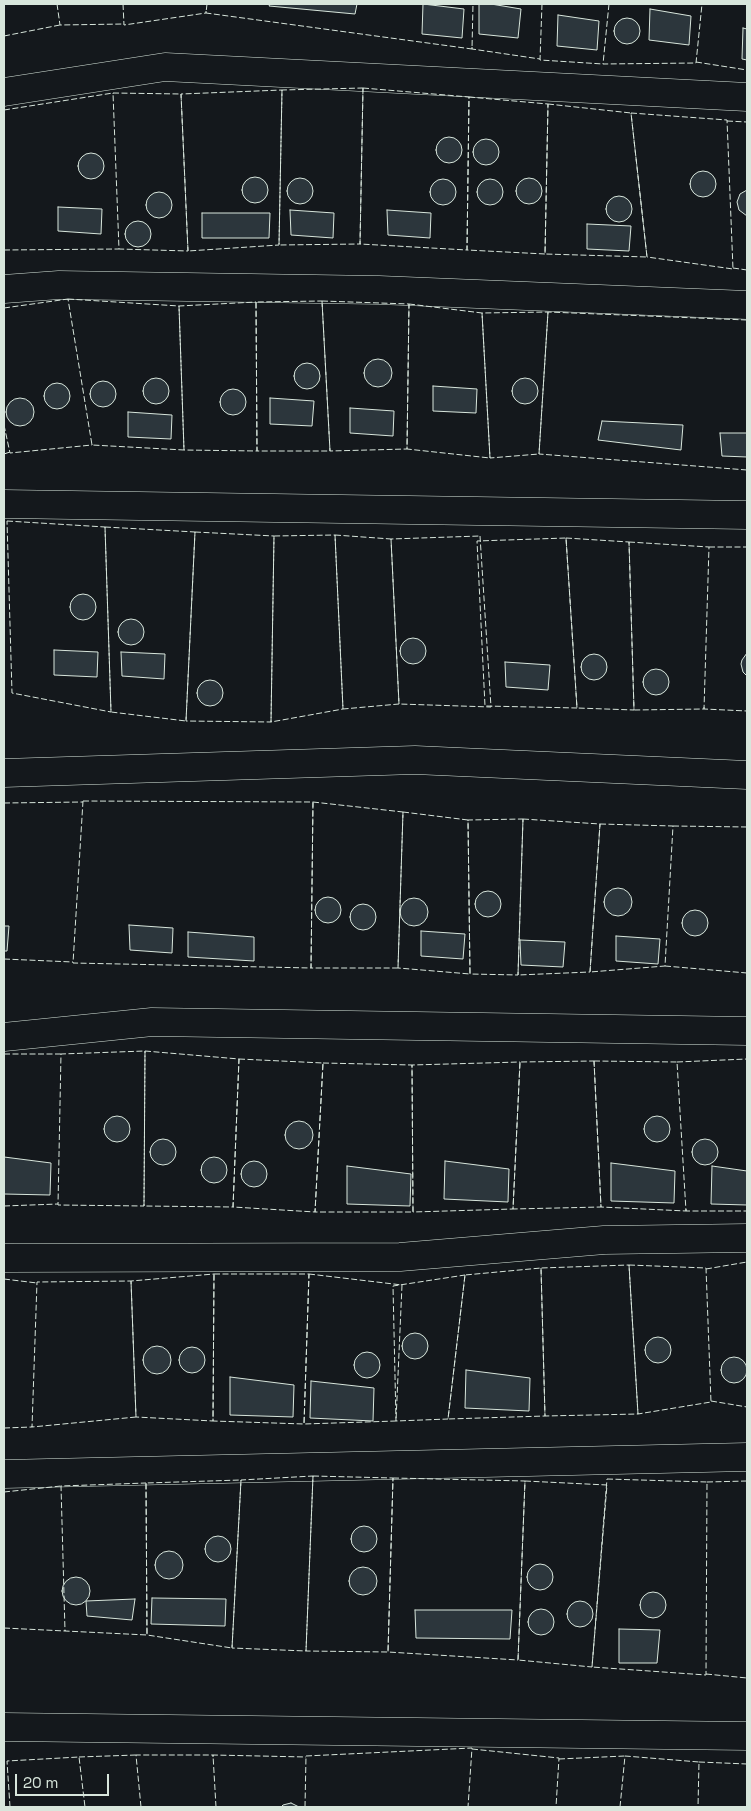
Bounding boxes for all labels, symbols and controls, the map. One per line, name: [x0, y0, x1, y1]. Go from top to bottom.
scale bar: [18, 1764, 111, 1796]
text: 20 m: [23, 1773, 58, 1792]

